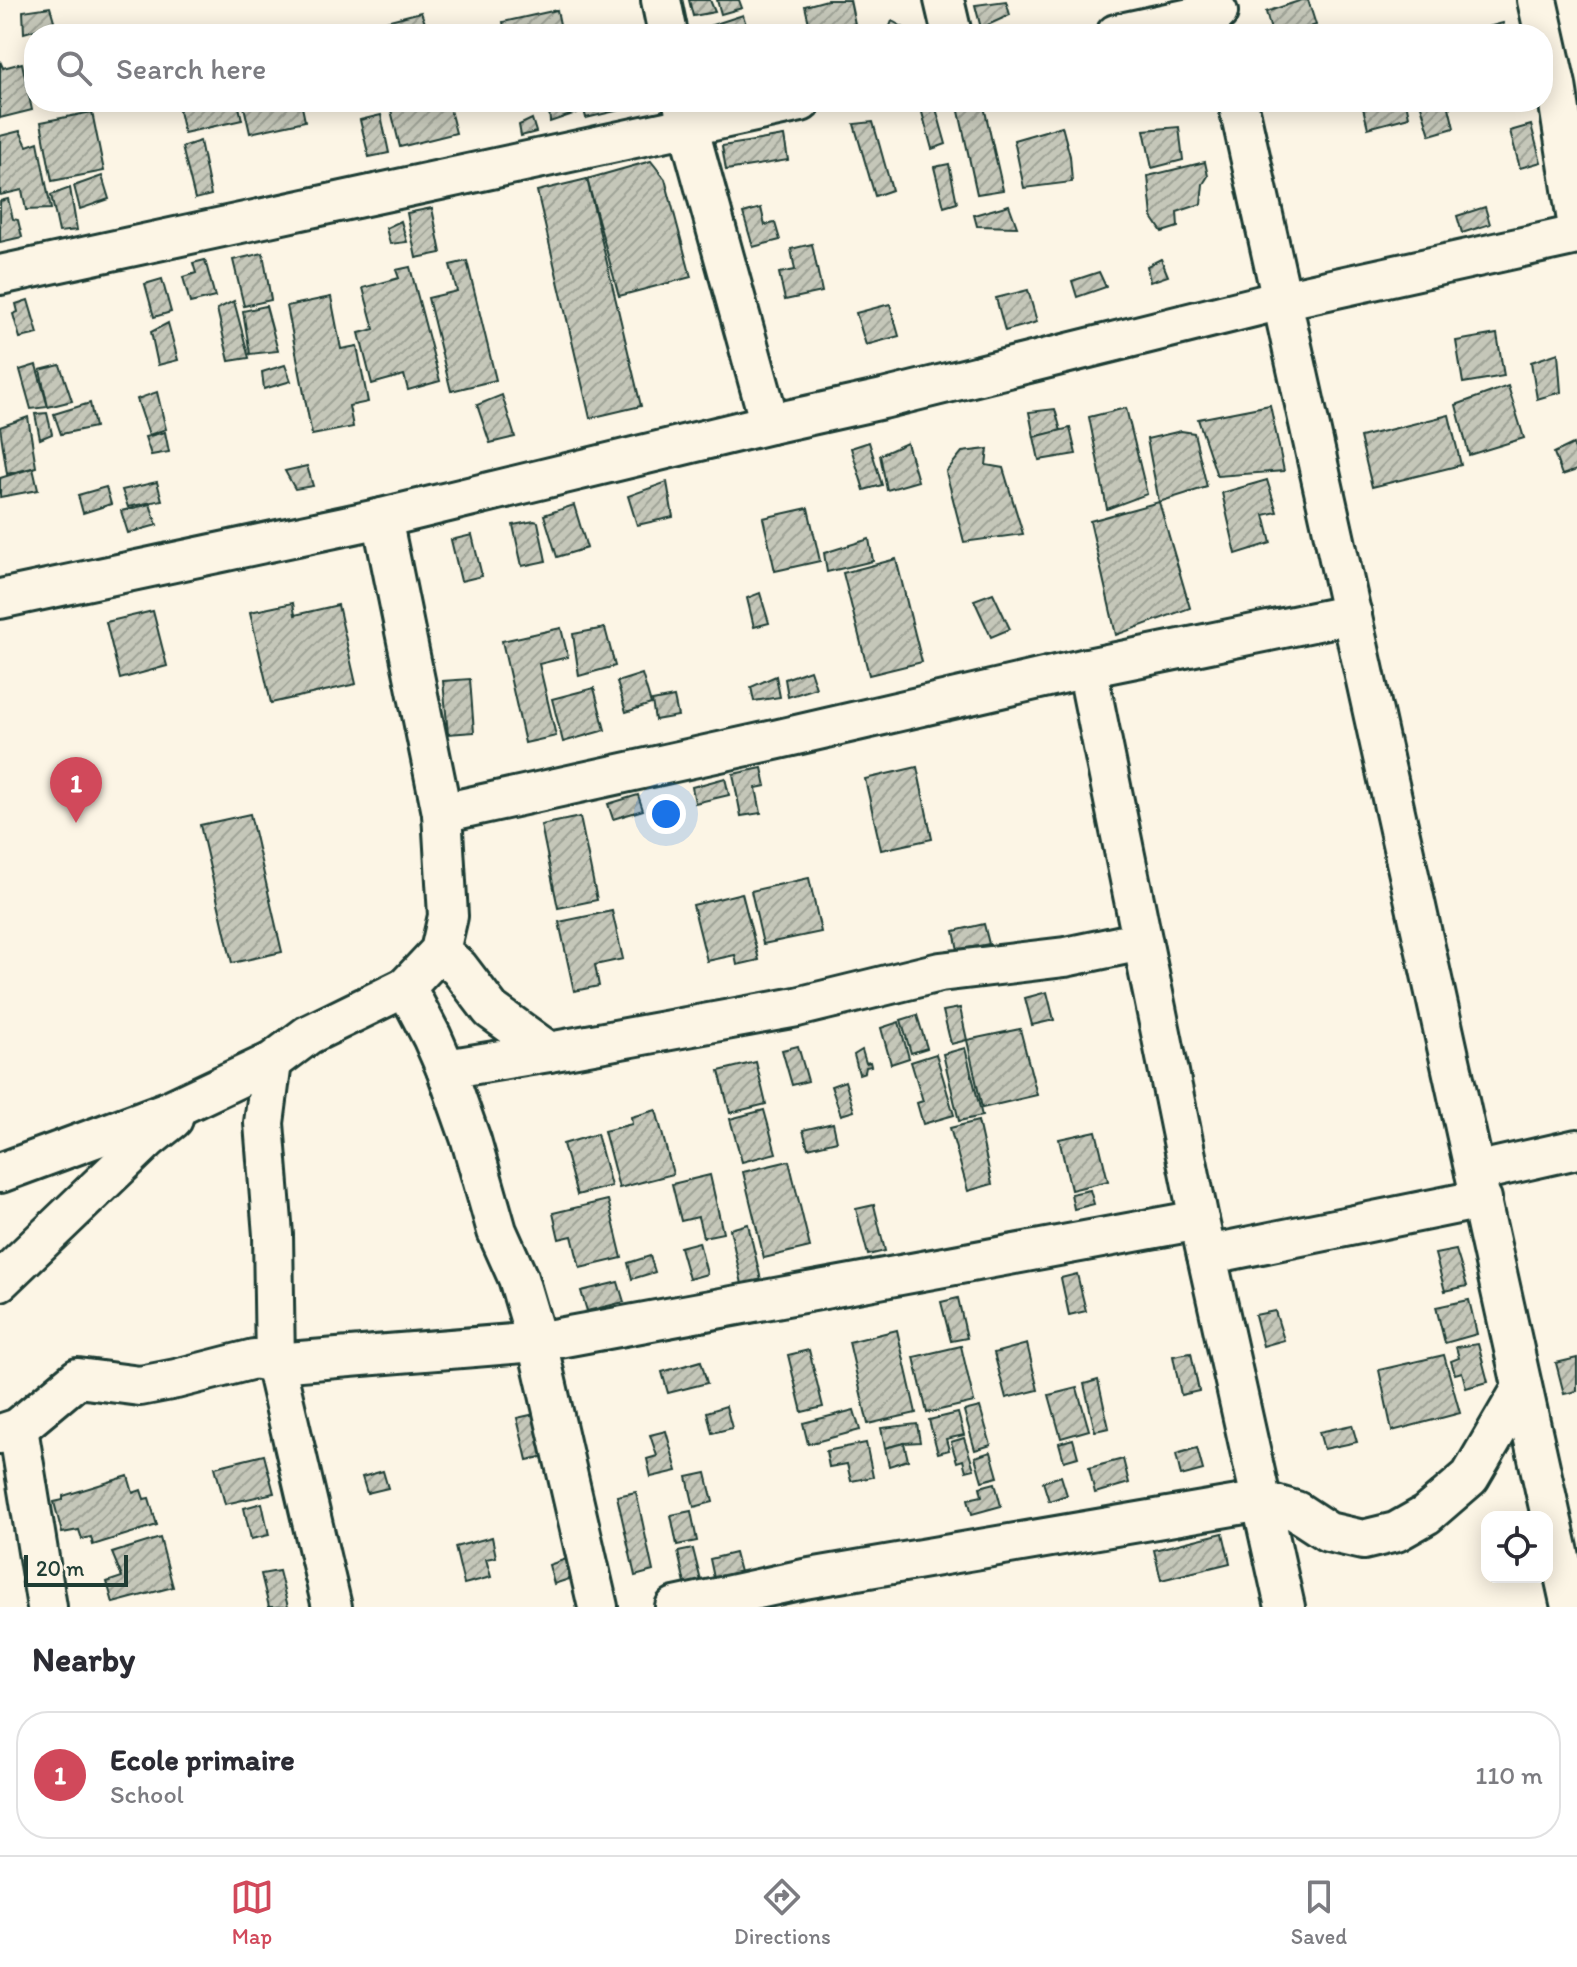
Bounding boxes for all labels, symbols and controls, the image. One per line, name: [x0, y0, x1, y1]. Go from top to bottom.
search box: [24, 24, 1553, 112]
icon: search: [52, 46, 96, 90]
text: Search here: [116, 50, 266, 87]
pin: 1: [50, 757, 102, 823]
your location: [646, 794, 686, 834]
map controls: [1481, 1511, 1553, 1583]
button: locate: [1481, 1511, 1553, 1583]
scale bar: [24, 1551, 128, 1587]
text: 20 m: [36, 1555, 85, 1582]
text: Nearby: [32, 1639, 135, 1680]
text: Ecole primaire: [110, 1741, 295, 1778]
text: 1: [54, 1759, 66, 1791]
text: 110 m: [1475, 1759, 1543, 1791]
text: School: [110, 1778, 184, 1810]
tab: Map: [230, 1875, 274, 1950]
tab: Directions: [734, 1875, 831, 1950]
tab: Saved: [1291, 1875, 1347, 1950]

